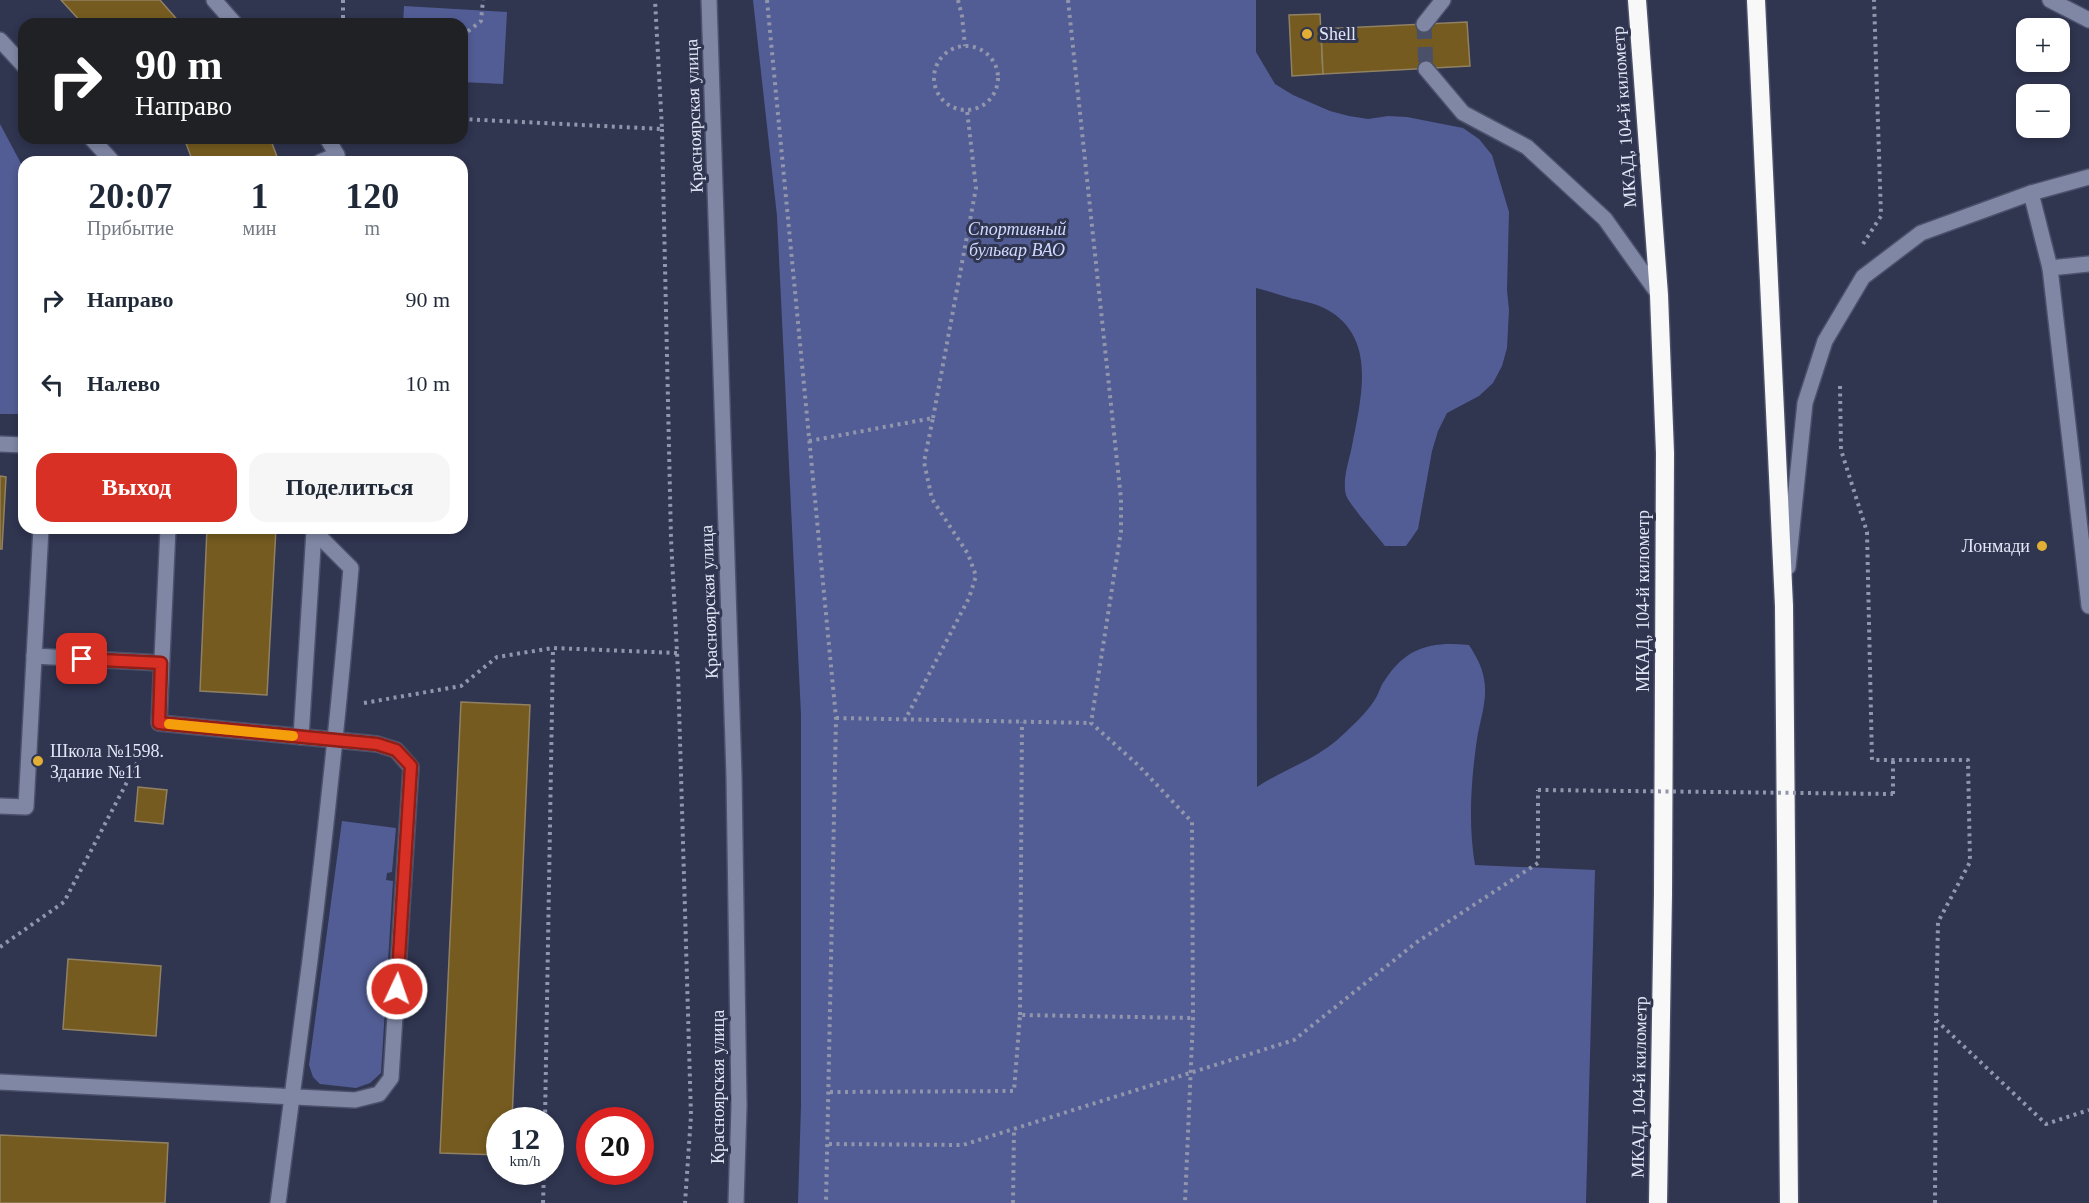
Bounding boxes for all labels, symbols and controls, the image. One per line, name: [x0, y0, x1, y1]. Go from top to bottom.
map controls: [2016, 18, 2070, 138]
button: +: [2016, 18, 2070, 72]
place label: Shell: [1319, 24, 1356, 44]
street label: МКАД, 104-й километр: [1608, 26, 1640, 208]
marker: Shell: [1300, 27, 1314, 41]
street label: Красноярская улица: [681, 39, 707, 193]
icon: right: [36, 42, 114, 120]
text: 90 m: [135, 42, 223, 88]
button: −: [2016, 84, 2070, 138]
text: Направо: [135, 91, 232, 121]
text: 20:07: [88, 176, 172, 216]
text: 1: [251, 176, 269, 216]
text: 120: [345, 176, 399, 216]
text: Прибытие: [87, 217, 174, 239]
text: мин: [243, 217, 277, 239]
text: m: [364, 217, 380, 239]
park label: Спортивный бульвар ВАО: [968, 219, 1066, 260]
icon: right: [36, 284, 69, 317]
text: Направо: [87, 287, 173, 312]
text: 90 m: [405, 287, 450, 312]
icon: left: [36, 368, 69, 401]
text: Налево: [87, 371, 160, 396]
text: 10 m: [405, 371, 450, 396]
button: Выход: [36, 453, 237, 522]
button: Поделиться: [249, 453, 450, 522]
street label: МКАД, 104-й километр: [1633, 510, 1653, 692]
street label: Красноярская улица: [696, 525, 722, 679]
place label: Лонмади: [1962, 536, 2030, 556]
marker: Лонмади: [2035, 539, 2049, 553]
pin: [56, 633, 107, 684]
icon: arrive: [65, 642, 98, 675]
place label: Школа №1598. Здание №11: [50, 741, 164, 782]
marker: Школа №1598. Здание №11: [31, 754, 45, 768]
position arrow: [365, 957, 429, 1021]
street label: МКАД, 104-й километр: [1627, 996, 1651, 1178]
street label: Красноярская улица: [708, 1010, 728, 1164]
speed limit sign: 20: [576, 1107, 654, 1185]
text: 12: [510, 1122, 540, 1155]
text: km/h: [510, 1153, 540, 1169]

